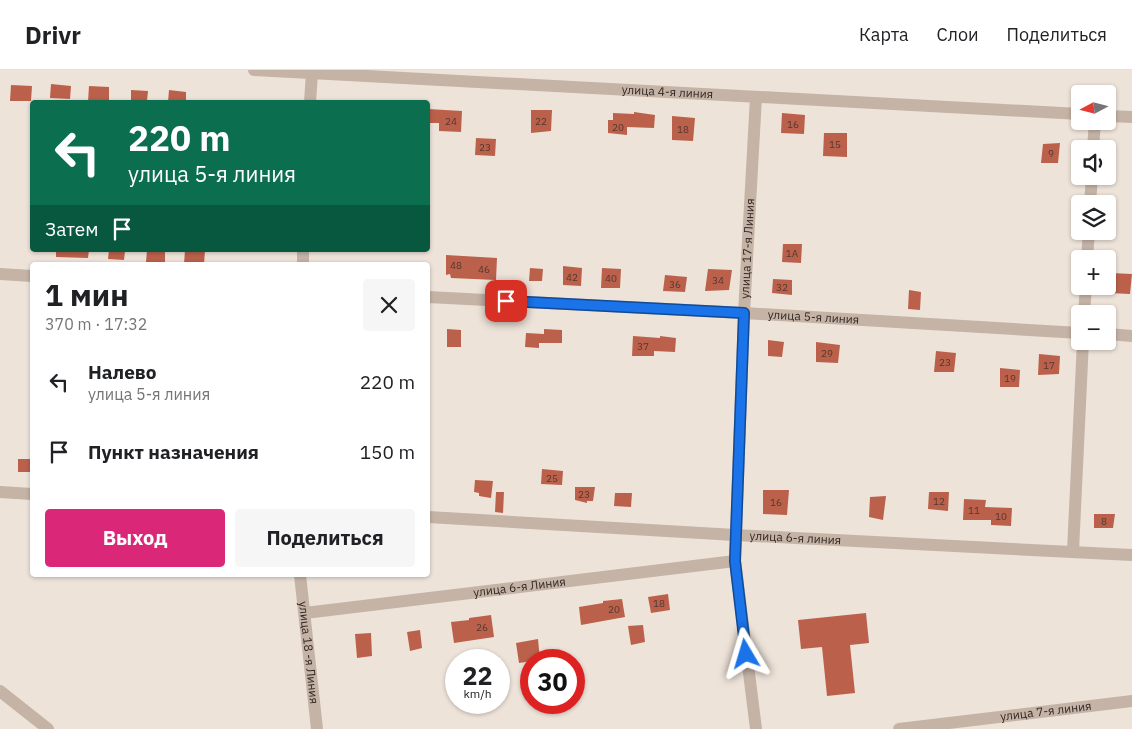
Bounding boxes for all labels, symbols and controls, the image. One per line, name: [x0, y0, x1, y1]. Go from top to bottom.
text: Drivr: [25, 19, 81, 51]
text: Карта: [859, 23, 909, 46]
text: Слои: [937, 23, 979, 46]
text: Поделиться: [1007, 23, 1107, 46]
street label: улица 4-я линия: [621, 82, 714, 101]
north arrow: [1071, 85, 1116, 130]
map controls: [1071, 85, 1116, 350]
text: 220 m: [128, 115, 231, 161]
house number: 24: [445, 115, 457, 128]
house number: 22: [535, 115, 547, 128]
house number: 16: [787, 118, 799, 131]
icon: left: [45, 120, 110, 185]
house number: 20: [612, 121, 624, 134]
house number: 18: [677, 123, 689, 136]
house number: 15: [829, 138, 841, 151]
button: sound: [1071, 140, 1116, 185]
house number: 23: [479, 141, 491, 154]
house number: 9: [1048, 147, 1054, 160]
text: улица 5-я линия: [128, 159, 296, 188]
button: layers: [1071, 195, 1116, 240]
street label: улица 17-я Линия: [737, 198, 757, 299]
icon: arrive: [108, 215, 136, 243]
text: Затем: [45, 217, 98, 241]
house number: 1А: [786, 247, 799, 260]
button: +: [1071, 250, 1116, 295]
house number: 48: [450, 259, 462, 272]
house number: 46: [478, 263, 490, 276]
house number: 42: [566, 271, 578, 284]
house number: 40: [605, 272, 617, 285]
house number: 34: [712, 274, 724, 287]
text: 1 мин: [45, 275, 129, 314]
house number: 36: [669, 278, 681, 291]
button: close: [363, 279, 415, 331]
pin: [485, 280, 527, 322]
house number: 32: [776, 281, 788, 294]
icon: arrive: [492, 287, 520, 315]
button: −: [1071, 305, 1116, 350]
street label: улица 5-я линия: [767, 306, 860, 327]
text: 370 m · 17:32: [45, 314, 147, 334]
house number: 37: [637, 340, 649, 353]
house number: 29: [821, 347, 833, 360]
house number: 23: [939, 356, 951, 369]
house number: 17: [1043, 359, 1055, 372]
text: Налево: [88, 360, 157, 384]
icon: left: [45, 368, 73, 396]
text: 220 m: [360, 370, 415, 394]
house number: 19: [1004, 372, 1016, 385]
text: улица 5-я линия: [88, 384, 210, 404]
icon: arrive: [45, 438, 73, 466]
text: Пункт назначения: [88, 440, 259, 464]
text: 150 m: [360, 440, 415, 464]
house number: 25: [546, 472, 558, 485]
house number: 23: [578, 488, 590, 501]
house number: 12: [933, 495, 945, 508]
house number: 16: [770, 496, 782, 509]
house number: 11: [968, 504, 980, 517]
button: Выход: [45, 509, 225, 567]
button: Поделиться: [235, 509, 415, 567]
house number: 10: [995, 510, 1007, 523]
house number: 8: [1101, 515, 1107, 528]
street label: улица 6-я линия: [749, 528, 842, 547]
street label: улица 6-я Линия: [472, 574, 567, 600]
house number: 18: [653, 597, 665, 610]
street label: улица 18 -я Линия: [296, 600, 322, 705]
house number: 20: [608, 603, 620, 616]
house number: 26: [476, 621, 488, 634]
position arrow: [719, 627, 771, 679]
speed limit sign: 30: [520, 649, 585, 714]
text: 22: [462, 659, 493, 692]
text: km/h: [463, 686, 492, 701]
street label: улица 7-я линия: [999, 698, 1092, 724]

